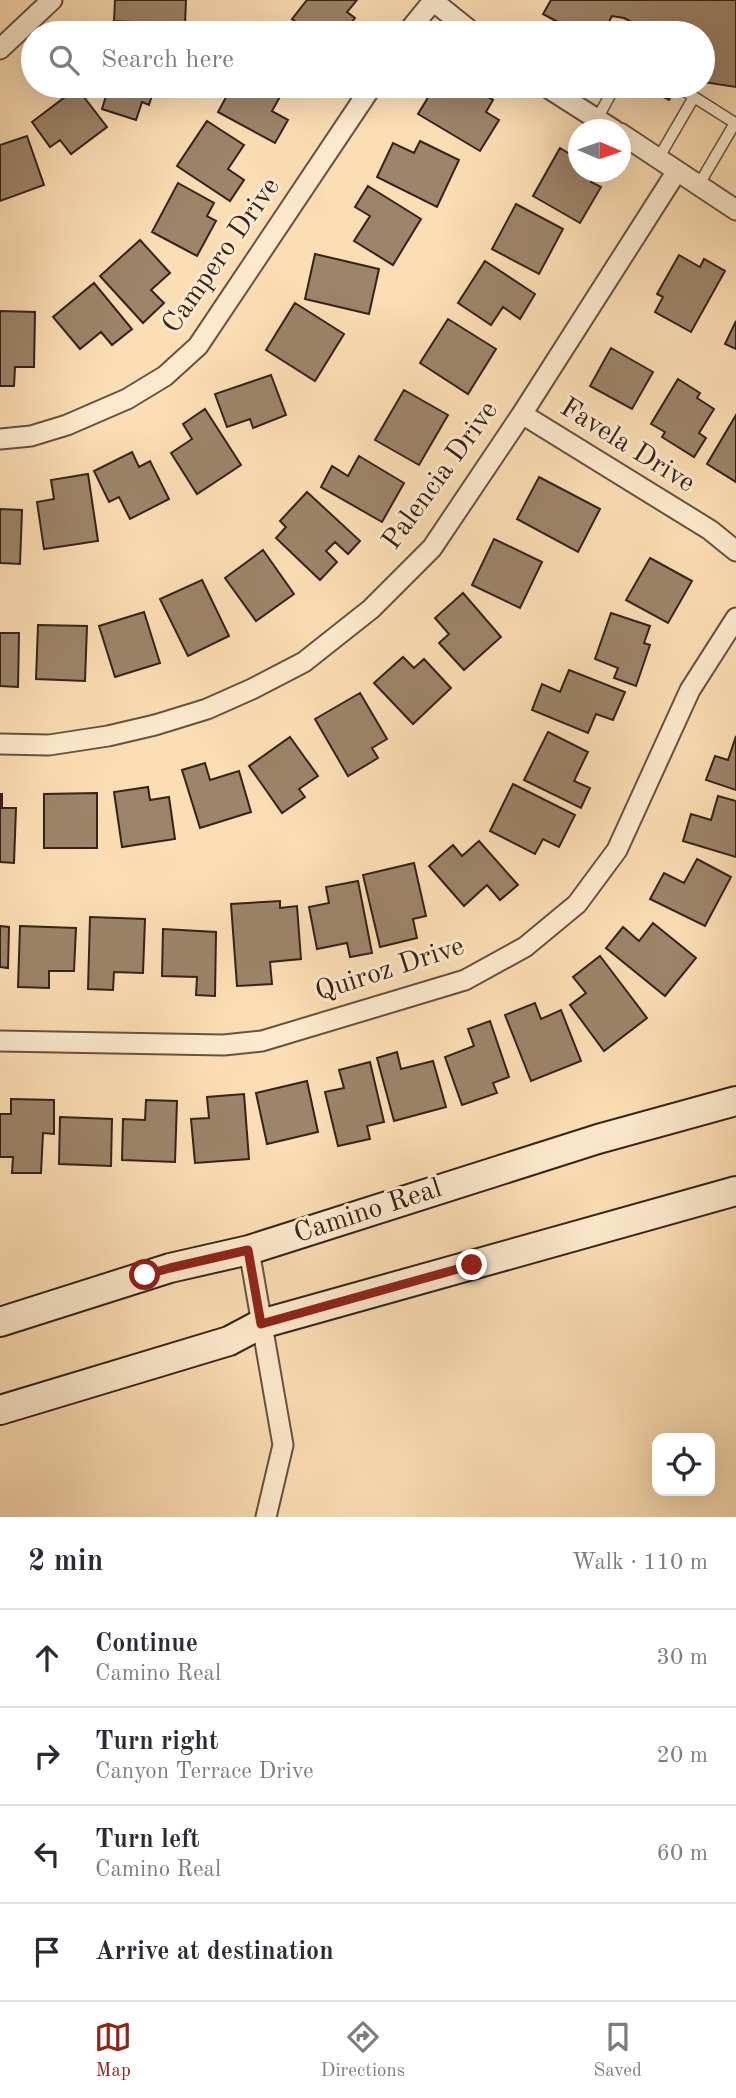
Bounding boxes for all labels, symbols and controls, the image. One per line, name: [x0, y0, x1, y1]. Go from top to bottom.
search box: [21, 21, 715, 98]
icon: search: [45, 41, 83, 79]
text: Search here: [101, 47, 234, 73]
north arrow: [568, 119, 631, 182]
street label: Campero Drive: [158, 173, 286, 339]
street label: Favela Drive: [555, 394, 699, 498]
street label: Palencia Drive: [378, 397, 504, 555]
street label: Quiroz Drive: [312, 933, 468, 1007]
street label: Camino Real: [291, 1175, 445, 1249]
route end: [456, 1249, 487, 1280]
route start: [129, 1259, 160, 1290]
map controls: [652, 1433, 715, 1496]
button: locate: [652, 1433, 715, 1496]
text: 2 min: [28, 1547, 103, 1577]
text: Walk · 110 m: [572, 1551, 708, 1574]
text: Continue: [95, 1631, 198, 1657]
icon: ahead: [28, 1639, 66, 1677]
text: 30 m: [657, 1646, 708, 1669]
text: Camino Real: [95, 1662, 221, 1685]
text: Turn right: [95, 1729, 218, 1755]
icon: right: [28, 1737, 66, 1775]
text: 20 m: [657, 1744, 708, 1767]
text: Canyon Terrace Drive: [95, 1760, 314, 1783]
text: Turn left: [95, 1827, 200, 1853]
icon: left: [28, 1835, 66, 1873]
text: 60 m: [657, 1842, 708, 1865]
text: Camino Real: [95, 1858, 221, 1881]
icon: arrive: [28, 1933, 66, 1971]
text: Arrive at destination: [95, 1939, 334, 1965]
tab: Map: [94, 2018, 132, 2083]
tab: Directions: [321, 2018, 405, 2083]
tab: Saved: [593, 2018, 642, 2083]

